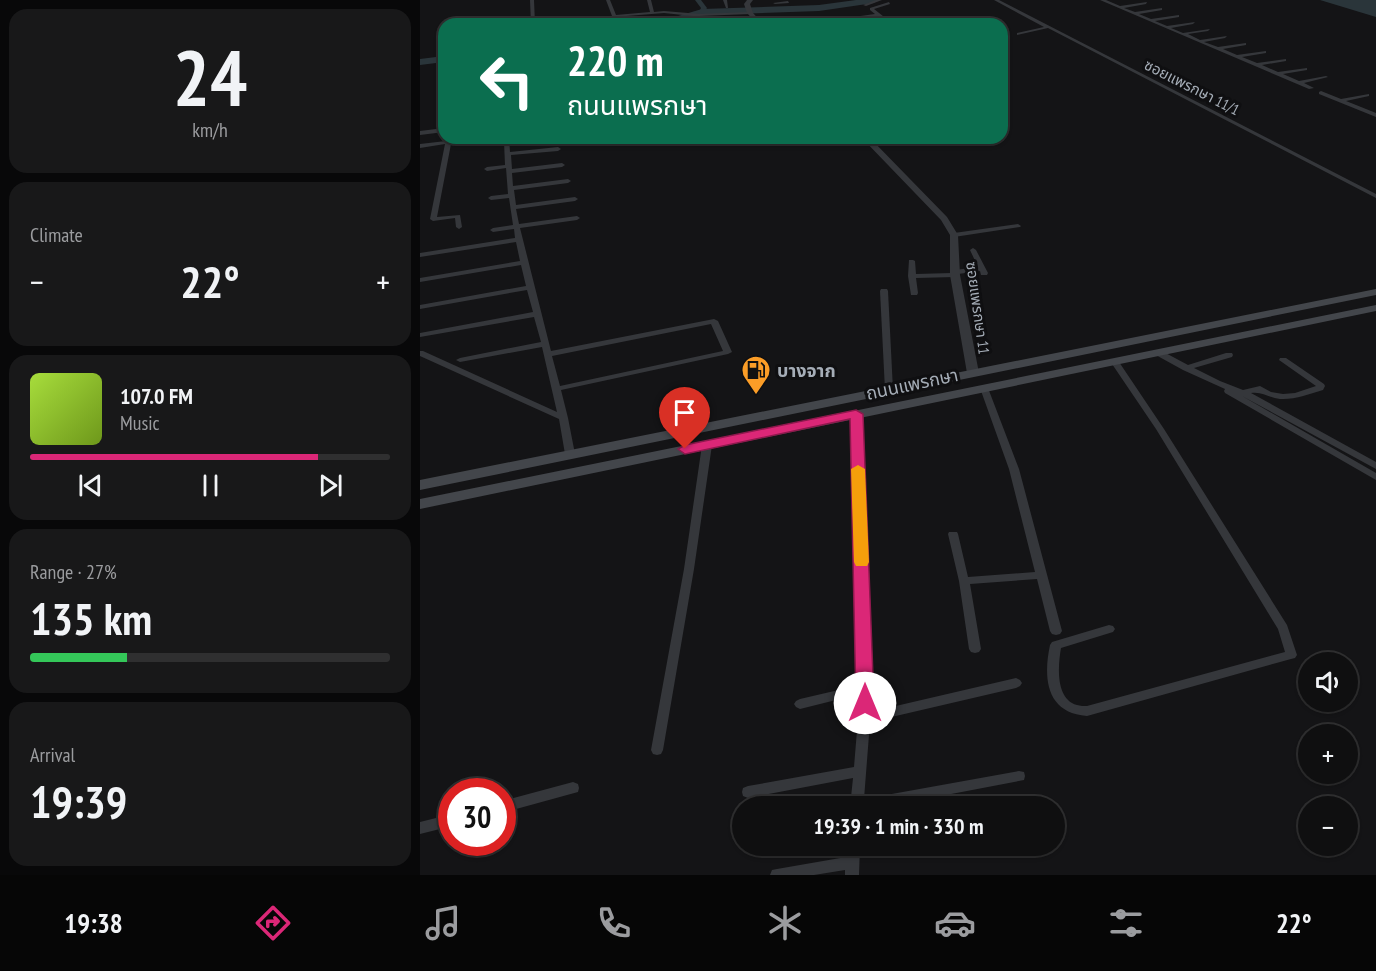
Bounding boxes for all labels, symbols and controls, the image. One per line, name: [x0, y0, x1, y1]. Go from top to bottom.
text: 24: [173, 27, 247, 128]
text: 220 m: [567, 33, 664, 88]
icon: left: [468, 42, 546, 120]
street label: ซอยแพรกษา 11/1: [1141, 55, 1243, 119]
text: ถนนแพรกษา: [567, 88, 708, 122]
text: km/h: [192, 117, 228, 143]
text: Climate: [30, 222, 83, 248]
text: 22°: [180, 252, 240, 310]
text: −: [30, 260, 44, 303]
text: +: [376, 260, 390, 303]
street label: ซอยแพรกษา 11: [962, 261, 994, 355]
fuel station icon: บางจาก: [740, 354, 772, 396]
place label: บางจาก: [777, 359, 836, 382]
street label: ถนนแพรกษา: [864, 363, 960, 405]
text: 107.0 FM: [120, 382, 193, 410]
pin: [659, 387, 710, 449]
icon: arrive: [668, 396, 701, 429]
text: Music: [120, 410, 160, 436]
icon: previous: [74, 469, 107, 502]
icon: pause: [194, 469, 227, 502]
icon: next: [314, 469, 347, 502]
text: Range · 27%: [30, 559, 117, 585]
text: 135 km: [30, 589, 152, 647]
map controls: [1298, 652, 1358, 856]
button: sound: [1298, 652, 1358, 712]
position arrow: [833, 671, 897, 735]
button: +: [1298, 724, 1358, 784]
text: Arrival: [30, 742, 75, 768]
text: 19:39: [30, 772, 127, 830]
speed limit sign: 30: [438, 778, 516, 856]
button: −: [1298, 796, 1358, 856]
text: 19:39 · 1 min · 330 m: [813, 812, 984, 840]
icon: directions: [252, 902, 294, 944]
icon: music: [422, 902, 464, 944]
icon: phone: [593, 902, 635, 944]
icon: climate: [764, 902, 806, 944]
icon: car: [934, 902, 976, 944]
icon: filters: [1105, 902, 1147, 944]
text: 19:38: [64, 906, 123, 940]
text: 22°: [1276, 906, 1312, 940]

